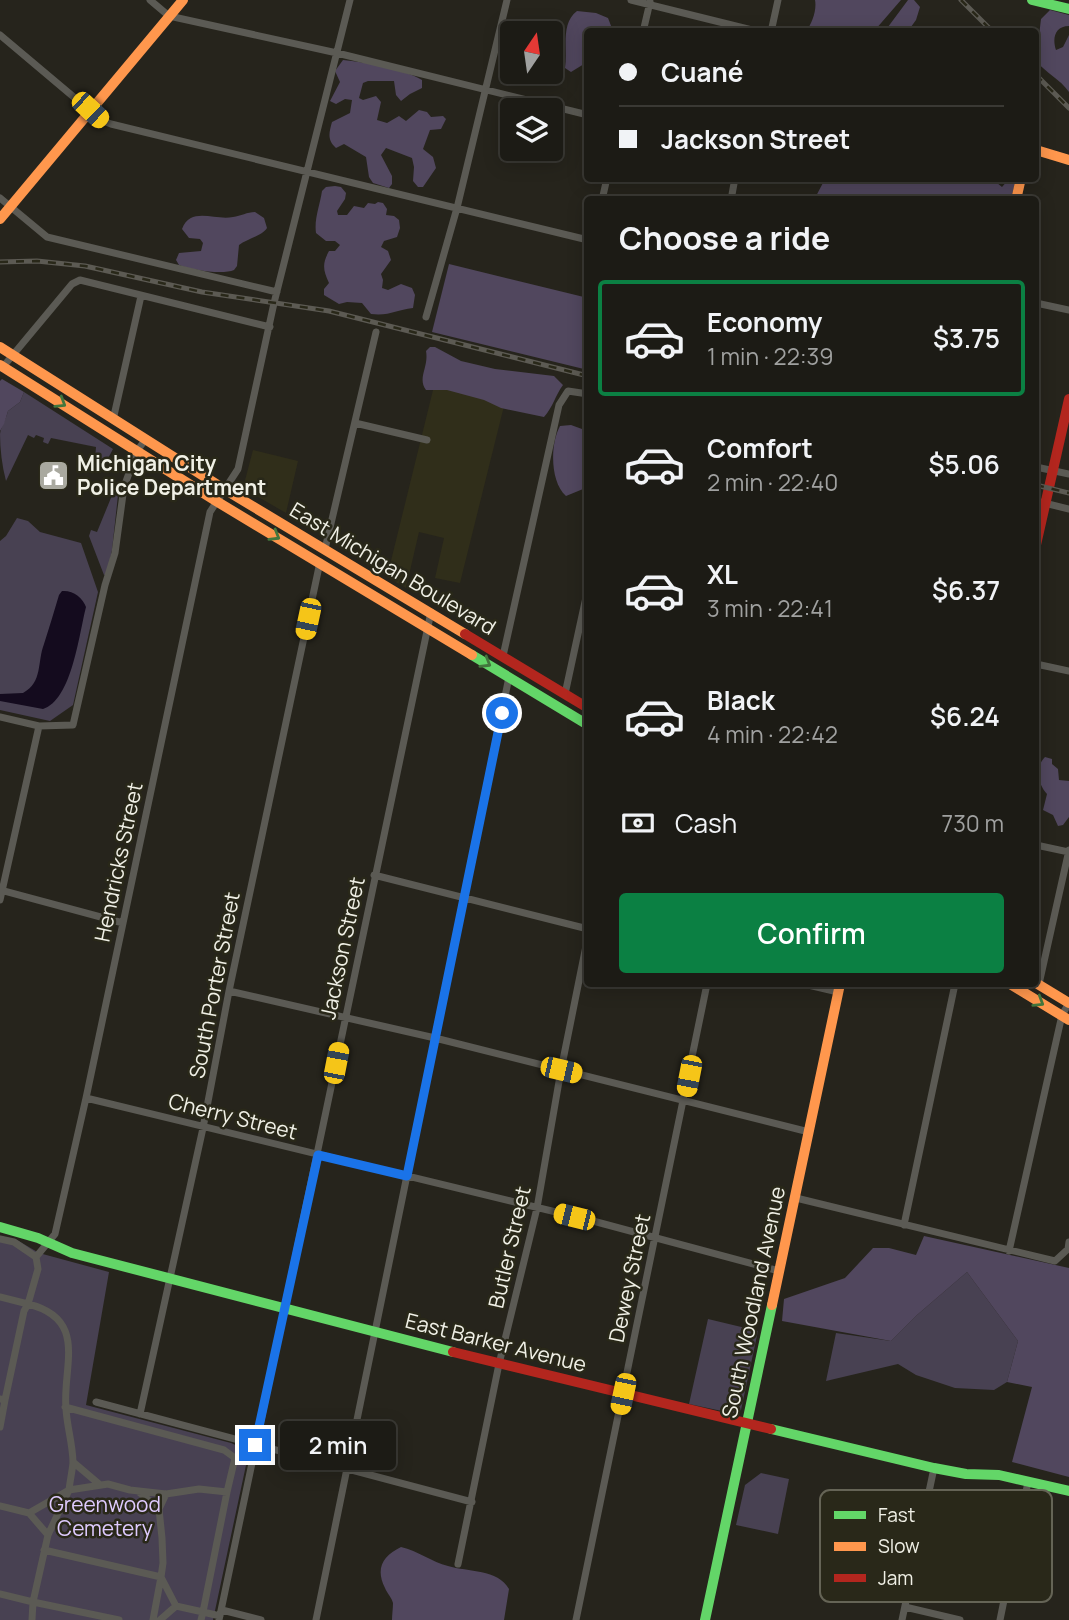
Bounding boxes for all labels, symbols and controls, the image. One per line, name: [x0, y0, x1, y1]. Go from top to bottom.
north arrow: [500, 21, 564, 84]
map controls: [500, 21, 563, 161]
text: Cuané: [661, 54, 743, 90]
car: [68, 88, 113, 132]
button: layers: [500, 98, 563, 161]
text: Jackson Street: [661, 121, 850, 157]
text: Choose a ride: [619, 216, 830, 260]
text: Economy: [707, 304, 822, 340]
icon: car: [623, 307, 686, 370]
text: $3.75: [933, 320, 1000, 356]
text: 1 min · 22:39: [707, 340, 834, 372]
one-way arrow: [53, 395, 66, 408]
text: Comfort: [707, 430, 813, 466]
icon: car: [623, 433, 686, 496]
text: $5.06: [929, 446, 1000, 482]
place label: Michigan City Police Department: [77, 449, 266, 501]
public building icon: Michigan City Police Department: [37, 458, 71, 492]
text: 2 min · 22:40: [707, 466, 838, 498]
street label: East Michigan Boulevard: [285, 495, 501, 641]
one-way arrow: [267, 527, 280, 540]
text: XL: [707, 556, 738, 592]
icon: car: [623, 559, 686, 622]
text: $6.37: [932, 572, 1000, 608]
text: 3 min · 22:41: [707, 592, 833, 624]
car: [294, 596, 323, 642]
one-way arrow: [478, 655, 491, 668]
text: Black: [707, 682, 775, 718]
icon: car: [623, 685, 686, 748]
route start: [486, 697, 518, 729]
text: $6.24: [930, 698, 1000, 734]
text: 4 min · 22:42: [707, 718, 838, 750]
street label: Hendricks Street: [87, 780, 149, 944]
icon: cash: [619, 804, 657, 842]
text: Cash: [675, 805, 737, 841]
text: 730 m: [942, 807, 1004, 839]
street label: Jackson Street: [313, 874, 371, 1022]
street label: South Porter Street: [182, 889, 246, 1081]
button: Confirm: [619, 893, 1004, 973]
one-way arrow: [1032, 993, 1045, 1006]
car: [322, 1040, 351, 1086]
car: [675, 1053, 704, 1099]
car: [539, 1055, 584, 1085]
street label: Cherry Street: [166, 1086, 300, 1146]
street label: Butler Street: [481, 1183, 537, 1311]
street label: South Woodland Avenue: [715, 1184, 791, 1420]
car: [552, 1202, 597, 1232]
street label: Dewey Street: [602, 1211, 656, 1345]
street label: East Barker Avenue: [403, 1306, 589, 1378]
car: [609, 1371, 638, 1417]
callout: 2 min: [280, 1420, 395, 1470]
route end: [239, 1429, 271, 1461]
text: 2 min: [309, 1429, 367, 1461]
park label: Greenwood Cemetery: [49, 1490, 161, 1542]
legend: [820, 1490, 1052, 1602]
text: Fast: [878, 1502, 915, 1528]
text: Slow: [878, 1533, 920, 1559]
text: Jam: [878, 1565, 913, 1591]

